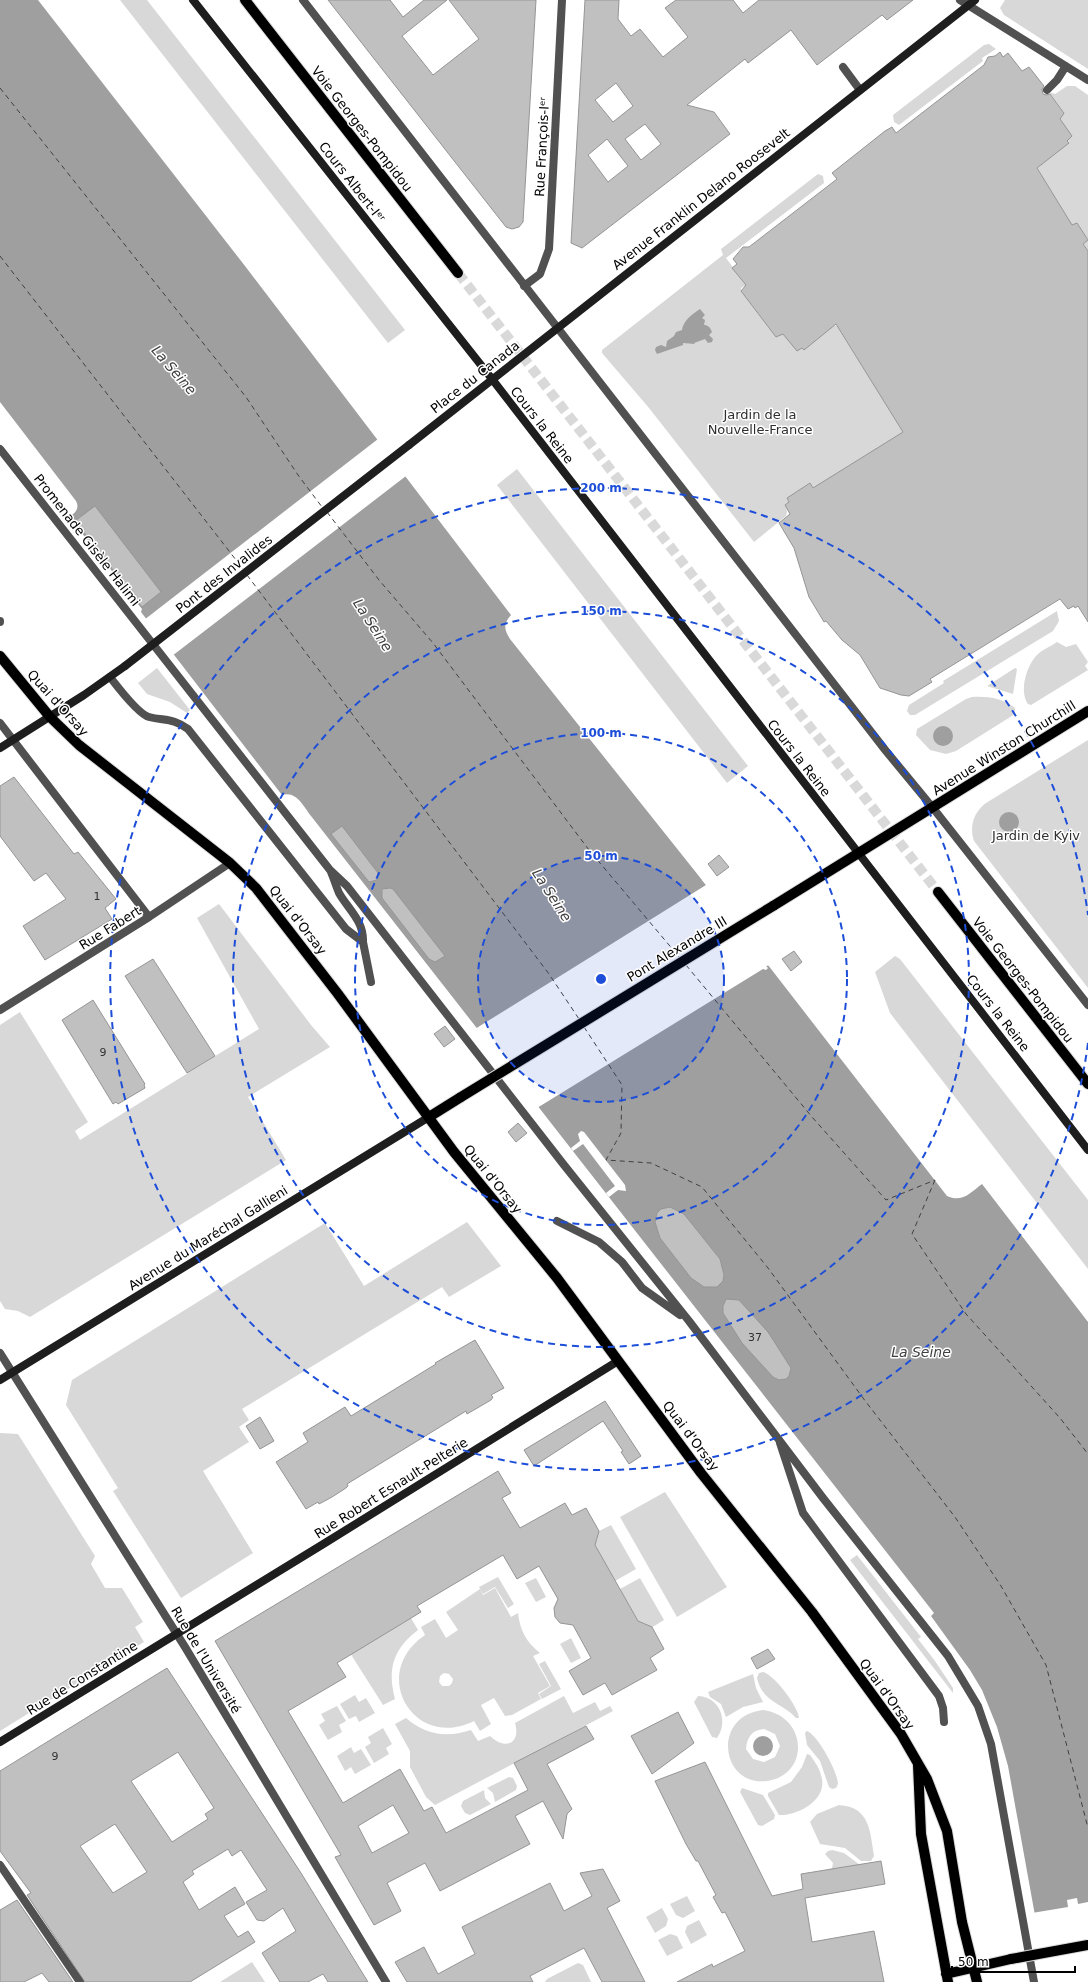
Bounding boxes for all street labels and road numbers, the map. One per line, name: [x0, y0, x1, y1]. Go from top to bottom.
street label: Voie Georges-Pompidou: [308, 63, 416, 195]
street label: Rue François-Iᵉʳ: [532, 96, 552, 197]
street label: Avenue Franklin Delano Roosevelt: [609, 125, 793, 273]
street label: Cours Albert-Iᵉʳ: [316, 139, 388, 226]
street label: Place du Canada: [428, 338, 522, 416]
street label: Cours la Reine: [507, 384, 577, 466]
street label: Promenade Gisèle Halimi: [31, 471, 143, 609]
street label: Pont des Invalides: [173, 532, 275, 616]
street label: Quai d'Orsay: [24, 667, 92, 739]
street label: Avenue Winston Churchill: [930, 698, 1078, 798]
street label: Cours la Reine: [764, 717, 834, 799]
street label: Quai d'Orsay: [266, 882, 330, 958]
street label: Rue Fabert: [76, 903, 144, 953]
street label: Pont Alexandre III: [624, 913, 730, 985]
street label: Voie Georges-Pompidou: [969, 914, 1077, 1046]
street label: Cours la Reine: [963, 972, 1033, 1054]
street label: Quai d'Orsay: [461, 1142, 525, 1217]
street label: Avenue du Maréchal Gallieni: [126, 1183, 290, 1293]
street label: Quai d'Orsay: [660, 1398, 722, 1474]
street label: Rue Robert Esnault-Pelterie: [312, 1434, 470, 1542]
street label: Rue de l'Université: [168, 1604, 244, 1716]
street label: Rue de Constantine: [24, 1638, 140, 1718]
street label: Quai d'Orsay: [856, 1656, 918, 1733]

